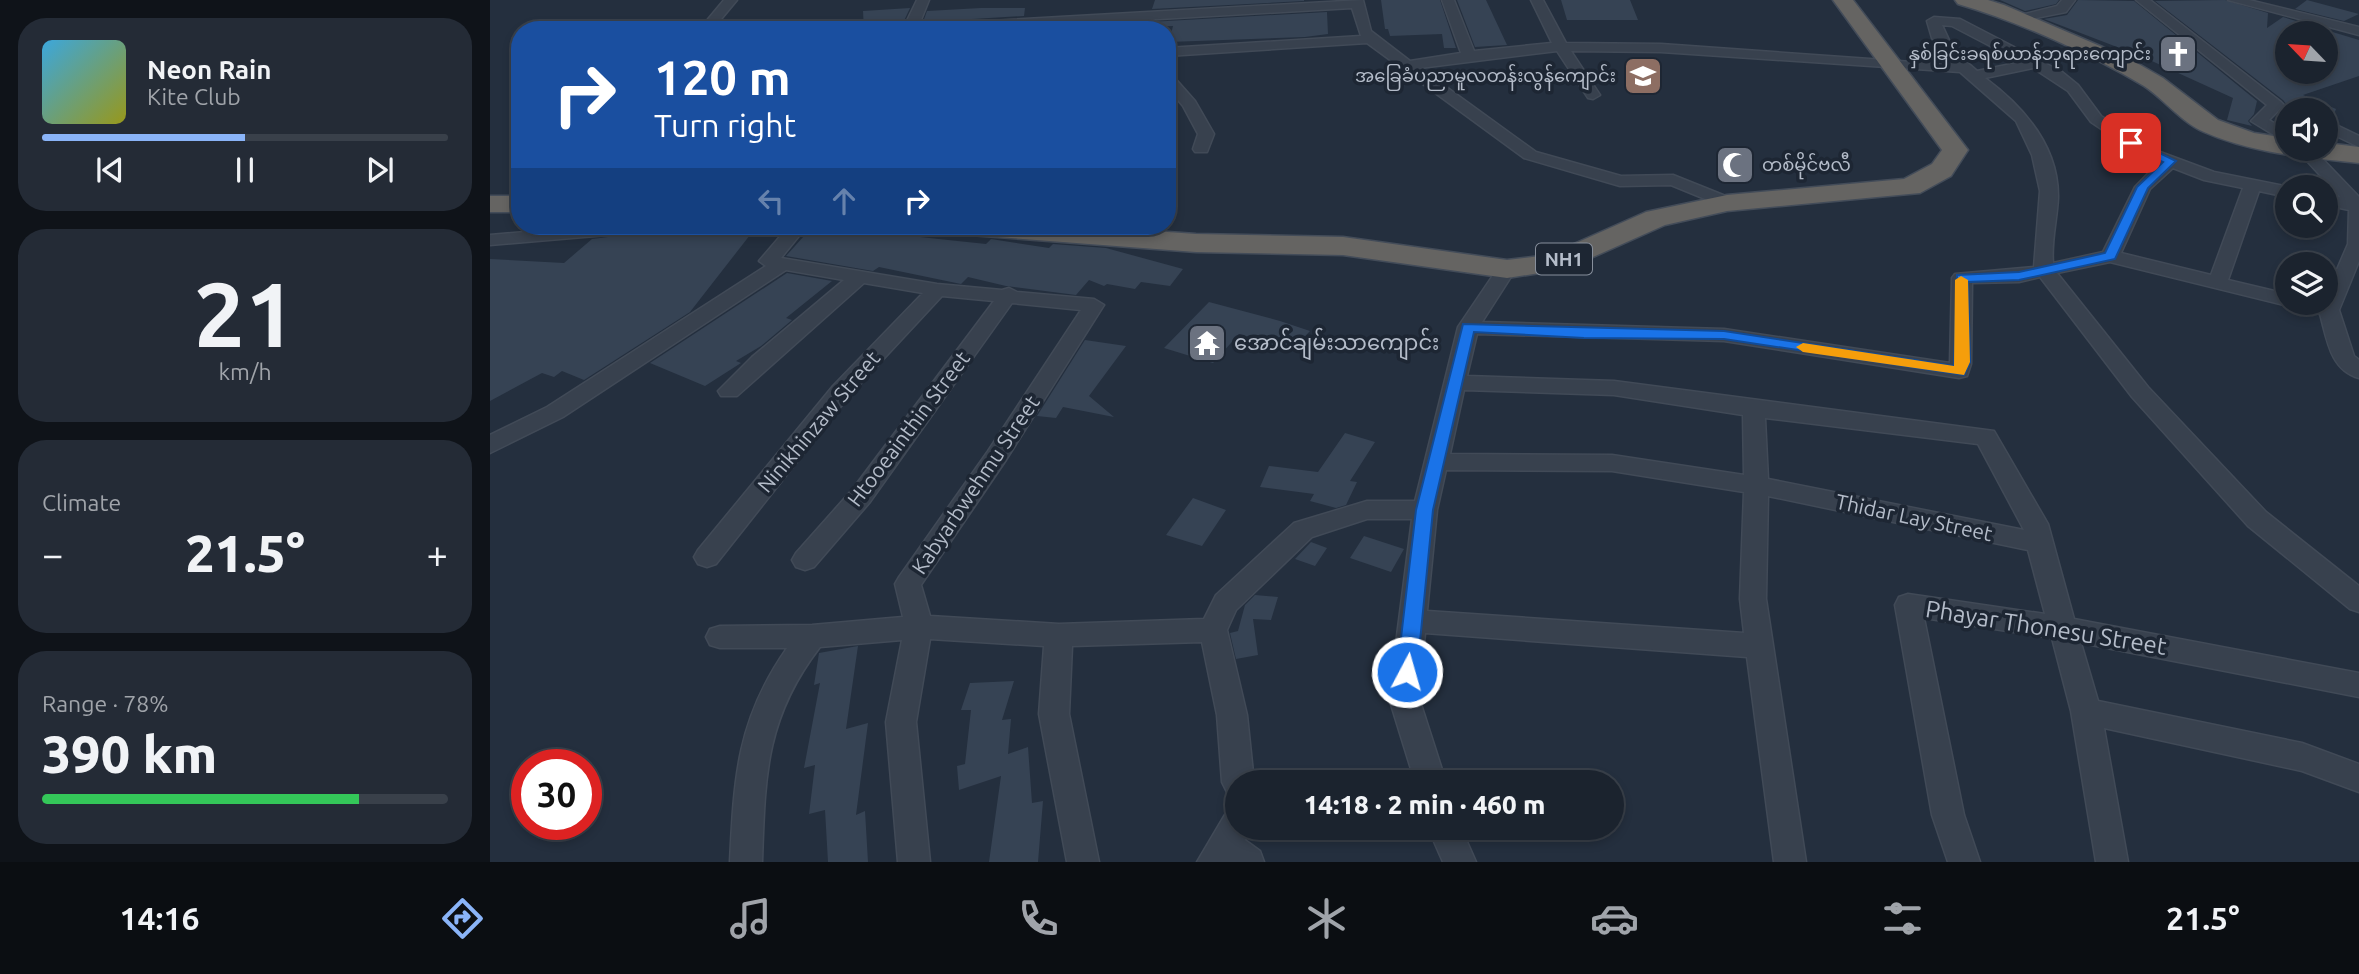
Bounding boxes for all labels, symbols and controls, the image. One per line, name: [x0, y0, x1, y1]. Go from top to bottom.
north arrow: [2275, 21, 2338, 84]
map controls: [2275, 21, 2338, 315]
church icon: နှစ်ခြင်းခရစ်ယာန်ဘုရားကျောင်း: [2157, 33, 2199, 75]
place label: နှစ်ခြင်းခရစ်ယာန်ဘုရားကျောင်း: [1909, 41, 2151, 69]
icon: right: [539, 49, 630, 140]
text: 120 m: [654, 49, 791, 104]
text: Neon Rain: [147, 55, 272, 84]
school or university icon: အခြေခံပညာမူလတန်းလွန်ကျောင်း: [1622, 55, 1664, 97]
place label: အခြေခံပညာမူလတန်းလွန်ကျောင်း: [1355, 63, 1616, 91]
text: Kite Club: [147, 84, 241, 109]
button: sound: [2275, 98, 2338, 161]
text: Turn right: [654, 107, 796, 143]
pin: [2101, 113, 2161, 173]
icon: arrive: [2112, 124, 2150, 162]
mosque icon: တစ်မိုင်ဗလီ: [1714, 144, 1756, 186]
icon: previous: [91, 151, 129, 189]
icon: pause: [226, 151, 264, 189]
icon: next: [361, 151, 399, 189]
place label: တစ်မိုင်ဗလီ: [1762, 151, 1851, 180]
button: search: [2275, 175, 2338, 238]
icon: left: [752, 182, 790, 220]
icon: ahead: [825, 182, 863, 220]
icon: right: [898, 182, 936, 220]
road number: NH1: [1536, 244, 1592, 274]
button: layers: [2275, 252, 2338, 315]
text: 21: [194, 262, 296, 364]
temple icon: အောင်ချမ်းသာကျောင်း: [1186, 322, 1228, 364]
place label: အောင်ချမ်းသာကျောင်း: [1234, 327, 1439, 361]
street label: Ninikhinzaw Street: [752, 346, 884, 497]
street label: Htooeainthin Street: [842, 346, 974, 511]
text: km/h: [218, 359, 272, 384]
street label: Kabyarbwehmu Street: [906, 391, 1044, 578]
street label: Thidar Lay Street: [1834, 489, 1995, 545]
text: Climate: [42, 490, 121, 515]
text: 21.5°: [185, 524, 305, 582]
text: −: [42, 533, 63, 575]
text: +: [427, 533, 448, 575]
street label: Phayar Thonesu Street: [1924, 595, 2169, 660]
position arrow: [1370, 635, 1444, 709]
text: Range · 78%: [42, 691, 169, 716]
text: 390 km: [42, 725, 217, 783]
speed limit sign: 30: [511, 749, 602, 840]
text: 14:18 · 2 min · 460 m: [1304, 790, 1545, 819]
icon: directions: [438, 894, 487, 943]
icon: music: [726, 894, 775, 943]
icon: phone: [1014, 894, 1063, 943]
icon: climate: [1302, 894, 1351, 943]
icon: car: [1590, 894, 1639, 943]
icon: filters: [1878, 894, 1927, 943]
text: 14:16: [119, 900, 200, 936]
text: 21.5°: [2166, 900, 2239, 936]

